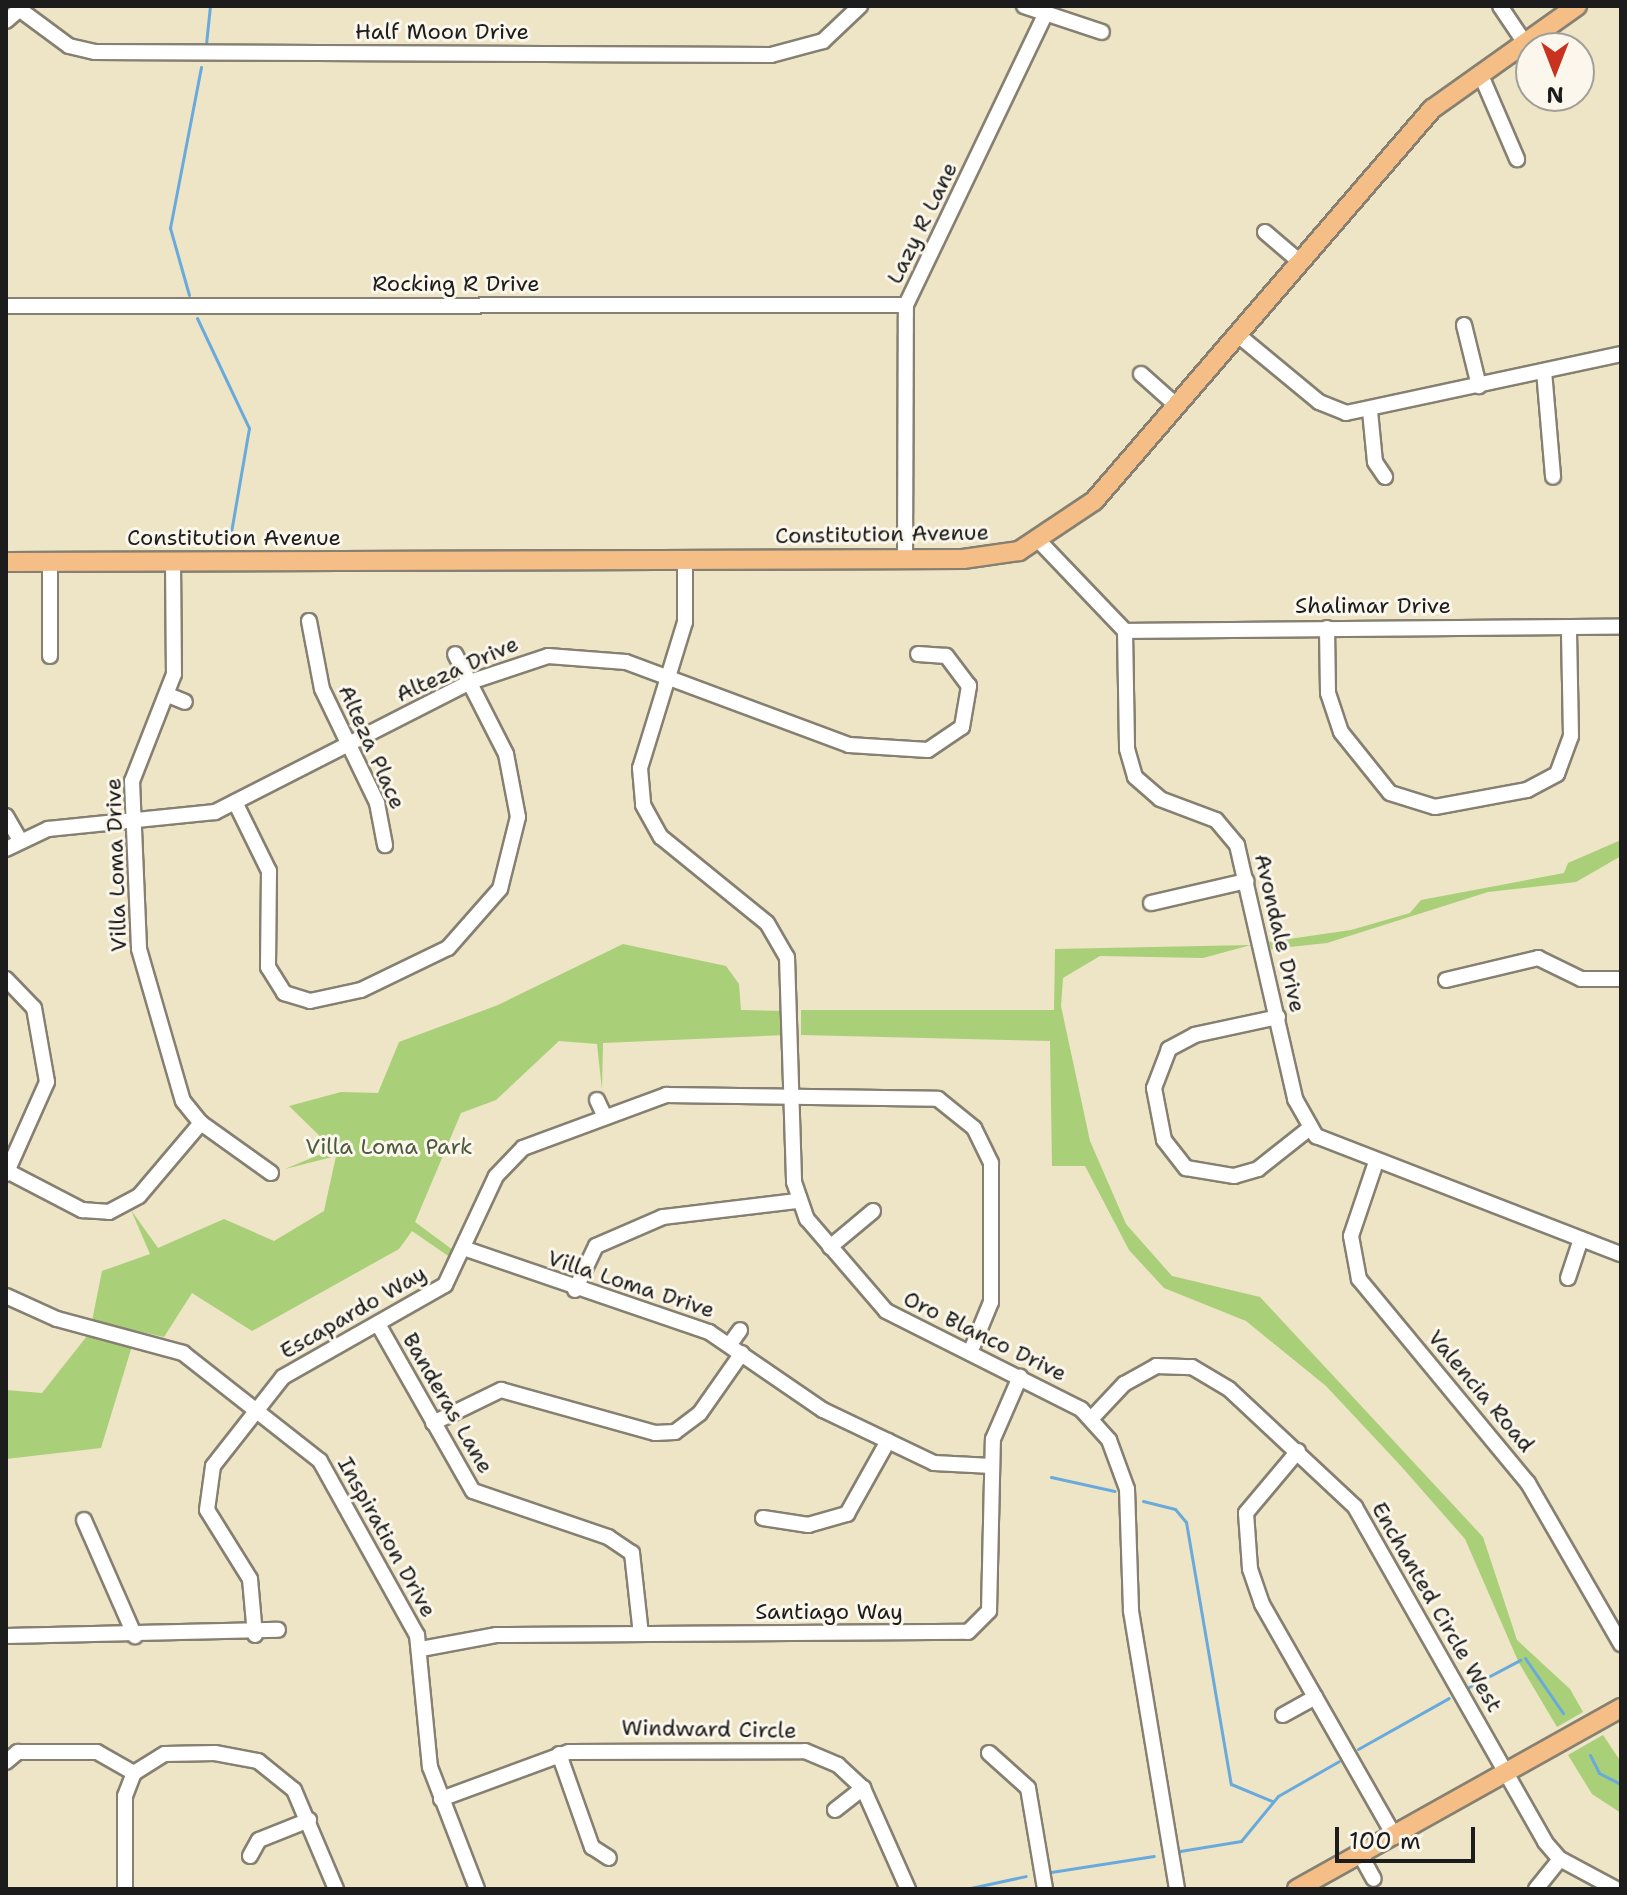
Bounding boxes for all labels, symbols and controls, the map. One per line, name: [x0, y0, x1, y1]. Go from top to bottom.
street label: Half Moon Drive: [355, 19, 529, 45]
north arrow: [1515, 32, 1595, 112]
text: N: [1546, 80, 1564, 109]
street label: Lazy R Lane: [881, 158, 963, 288]
street label: Rocking R Drive: [372, 271, 540, 297]
street label: Constitution Avenue: [775, 519, 989, 549]
street label: Constitution Avenue: [127, 525, 341, 551]
street label: Shalimar Drive: [1295, 593, 1451, 619]
street label: Alteza Drive: [392, 630, 522, 708]
street label: Alteza Place: [333, 681, 411, 813]
street label: Villa Loma Drive: [100, 778, 132, 952]
street label: Avondale Drive: [1249, 851, 1311, 1015]
park label: Villa Loma Park: [305, 1134, 473, 1160]
street label: Villa Loma Drive: [544, 1245, 718, 1323]
street label: Escapardo Way: [275, 1260, 431, 1364]
street label: Oro Blanco Drive: [899, 1285, 1071, 1387]
street label: Valencia Road: [1422, 1325, 1540, 1457]
street label: Banderas Lane: [397, 1328, 499, 1478]
street label: Inspiration Drive: [332, 1452, 442, 1622]
street label: Enchanted Circle West: [1366, 1497, 1508, 1717]
street label: Santiago Way: [755, 1599, 903, 1625]
street label: Windward Circle: [621, 1714, 797, 1744]
scale bar: [1339, 1811, 1479, 1861]
text: 100 m: [1349, 1825, 1421, 1857]

